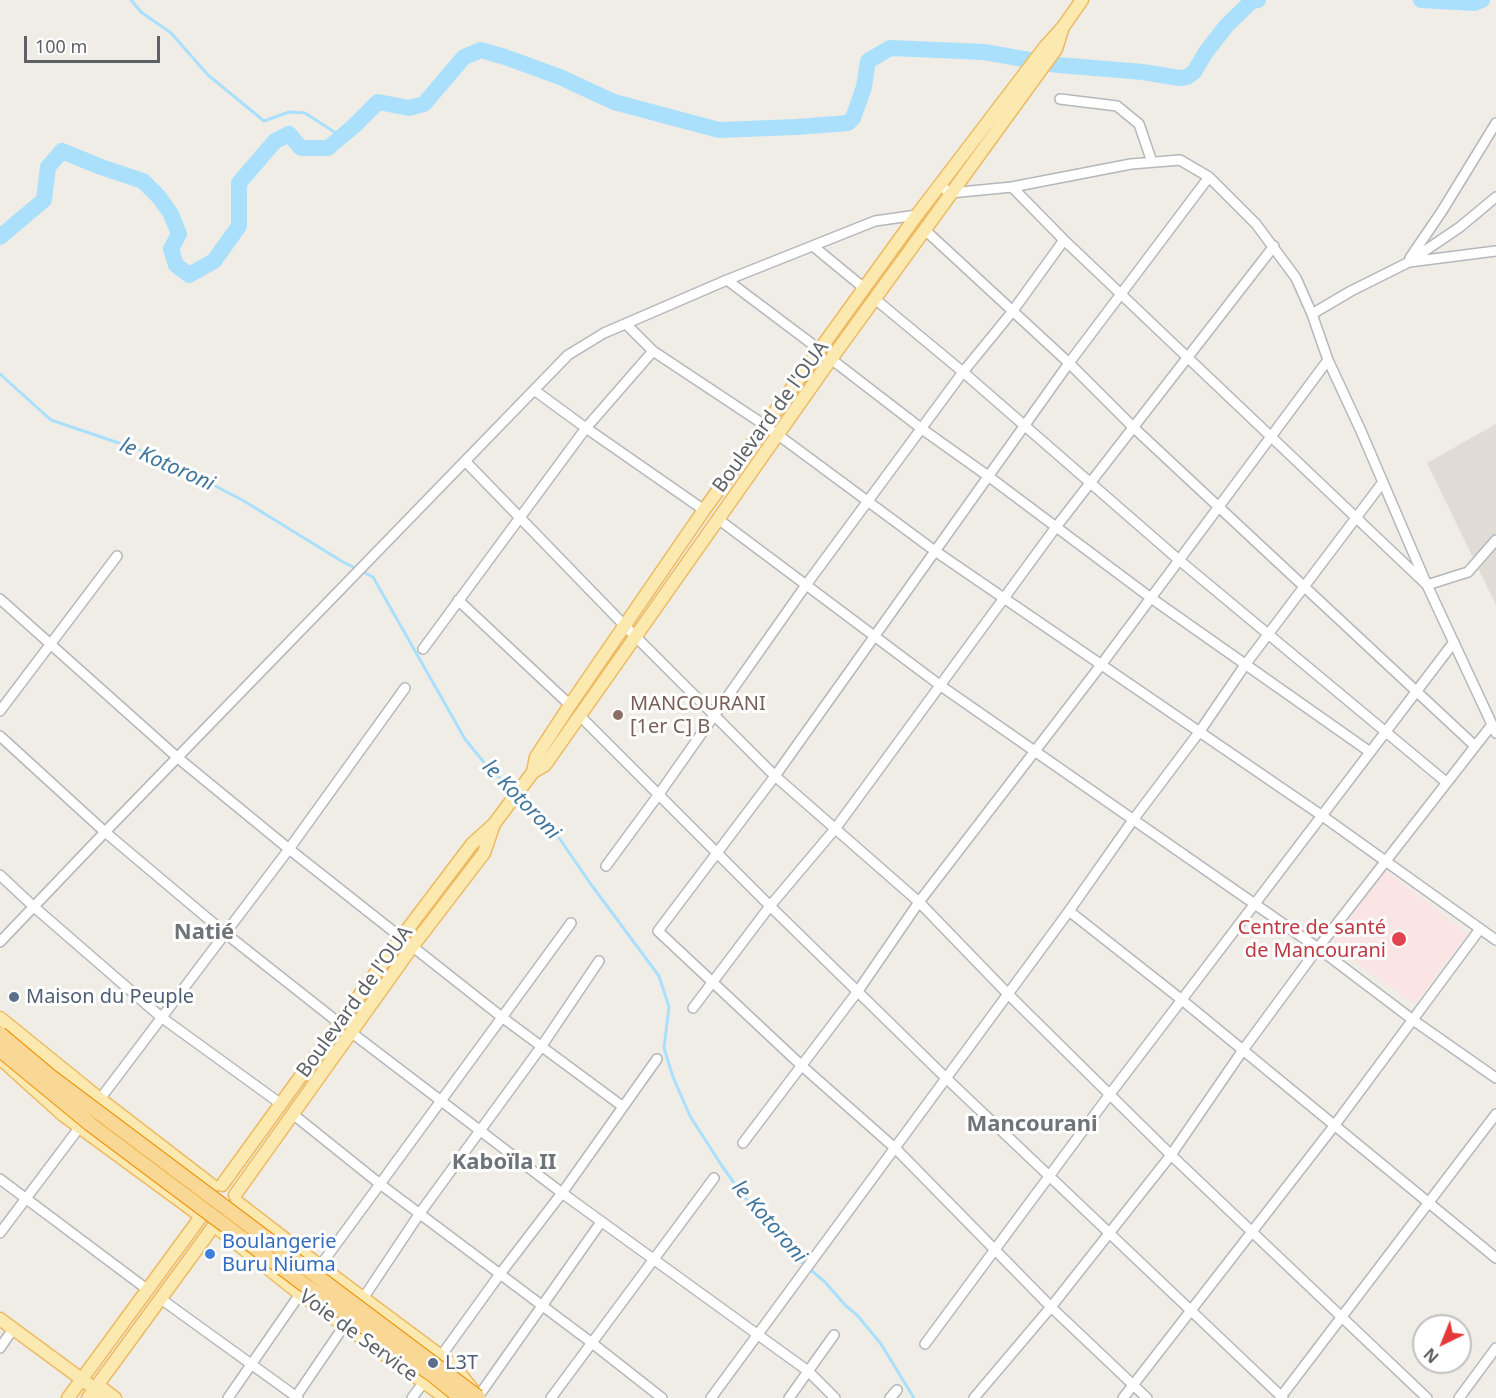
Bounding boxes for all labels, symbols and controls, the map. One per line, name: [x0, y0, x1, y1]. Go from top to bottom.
scale bar: [27, 24, 164, 62]
text: 100 m: [35, 34, 87, 58]
street label: Boulevard de l'OUA: [708, 337, 834, 497]
water label: le Kotoroni: [116, 433, 218, 497]
place label: MANCOURANI [1er C] B: [630, 692, 766, 739]
marker: MANCOURANI [1er C] B: [611, 708, 625, 722]
water label: le Kotoroni: [477, 755, 565, 845]
place label: Centre de santé de Mancourani: [1238, 916, 1386, 963]
district label: Natié: [174, 920, 234, 946]
street label: Boulevard de l'OUA: [292, 922, 418, 1082]
marker: Centre de santé de Mancourani: [1390, 930, 1408, 948]
place label: Maison du Peuple: [26, 985, 194, 1009]
marker: Maison du Peuple: [7, 990, 21, 1004]
district label: Mancourani: [966, 1112, 1098, 1138]
district label: Kaboïla II: [452, 1150, 556, 1176]
water label: le Kotoroni: [726, 1176, 812, 1268]
place label: Boulangerie Buru Niuma: [222, 1230, 336, 1277]
marker: Boulangerie Buru Niuma: [203, 1247, 217, 1261]
street label: Voie de Service: [294, 1285, 422, 1387]
north arrow: [1412, 1314, 1472, 1374]
text: N: [1419, 1343, 1443, 1368]
place label: L3T: [445, 1351, 478, 1375]
marker: L3T: [426, 1356, 440, 1370]

